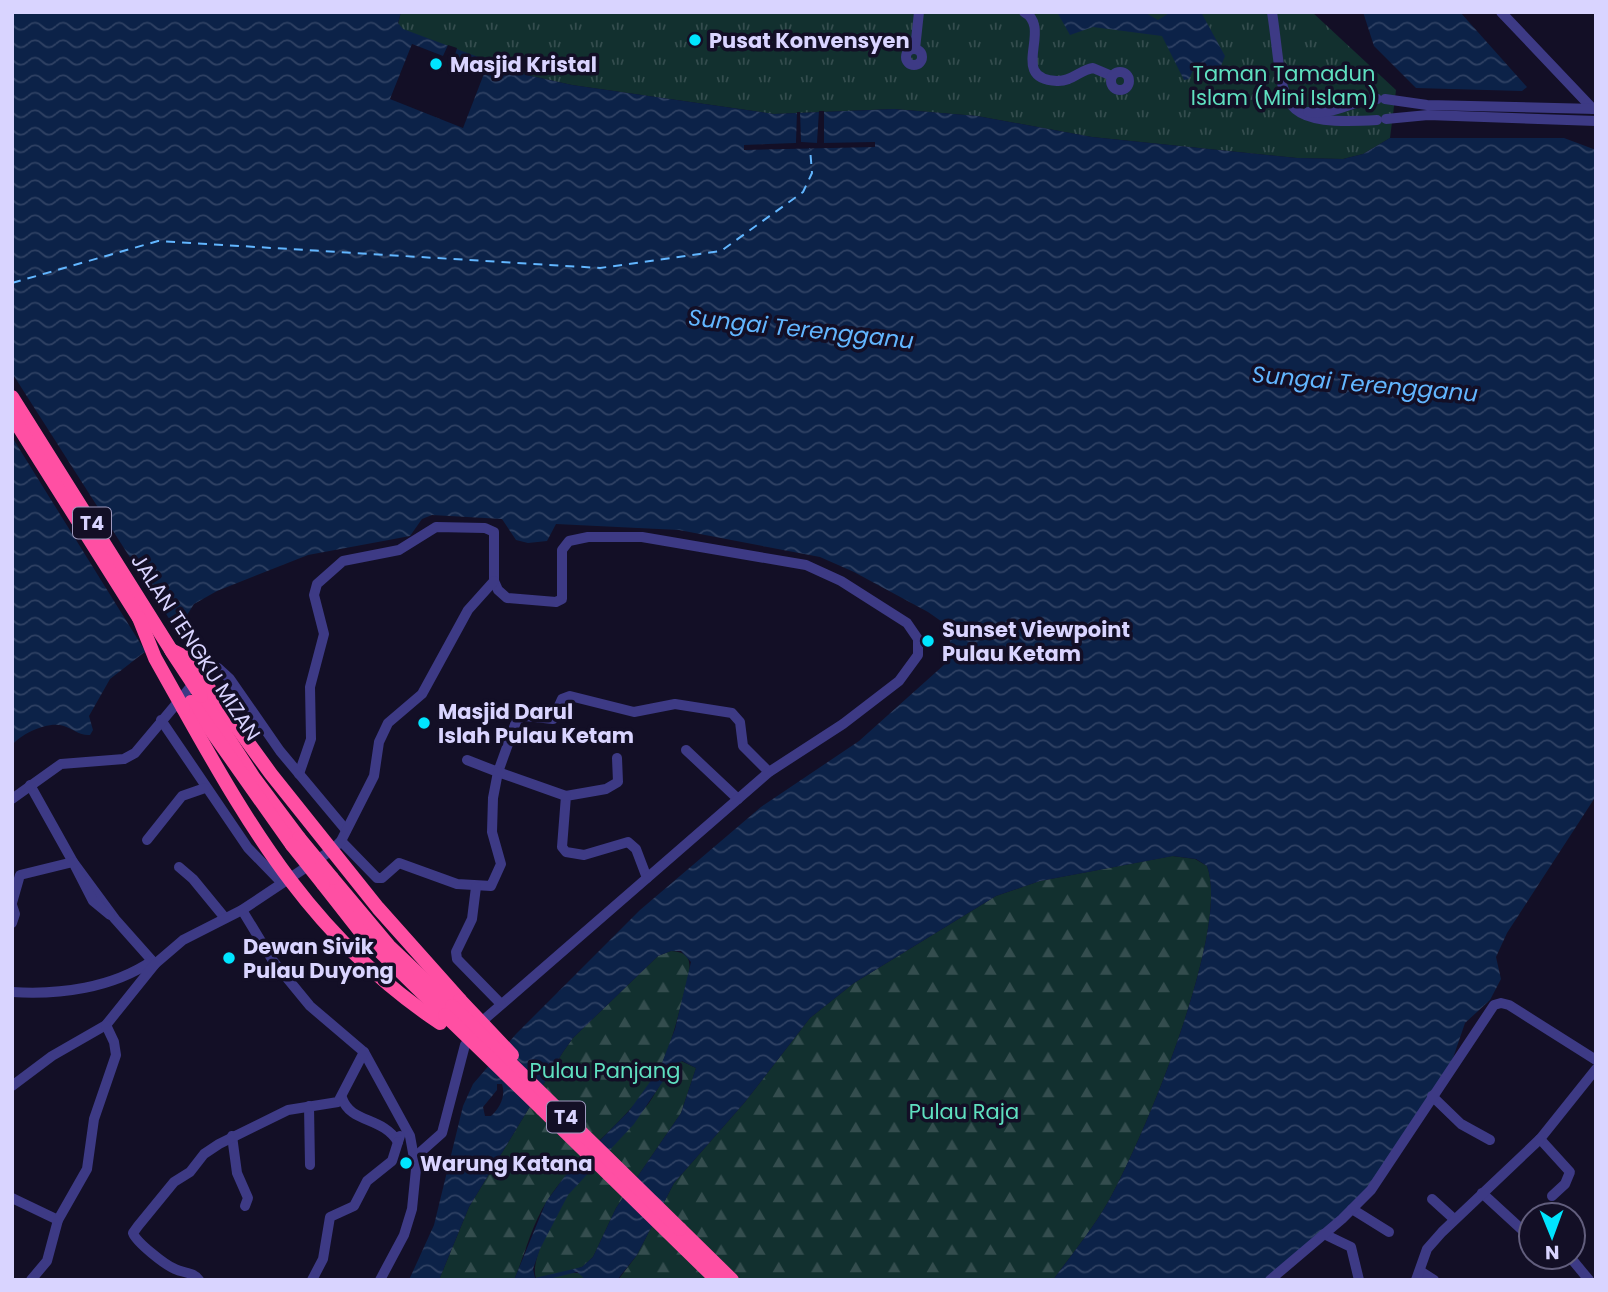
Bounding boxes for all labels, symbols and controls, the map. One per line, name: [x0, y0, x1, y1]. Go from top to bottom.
place label: Pusat Konvensyen: [709, 26, 910, 55]
marker: Pusat Konvensyen: [687, 32, 703, 48]
place label: Masjid Kristal: [450, 50, 597, 79]
marker: Masjid Kristal: [428, 56, 444, 72]
park label: Taman Tamadun Islam (Mini Islam): [1191, 59, 1377, 112]
water label: Sungai Terengganu: [687, 301, 915, 357]
water label: Sungai Terengganu: [1251, 358, 1479, 410]
road number: T4: [73, 508, 111, 538]
street label: JALAN TENGKU MIZAN: [124, 548, 268, 746]
place label: Sunset Viewpoint Pulau Ketam: [942, 615, 1130, 668]
marker: Sunset Viewpoint Pulau Ketam: [920, 633, 936, 649]
place label: Masjid Darul Islah Pulau Ketam: [438, 697, 634, 750]
marker: Masjid Darul Islah Pulau Ketam: [416, 715, 432, 731]
place label: Dewan Sivik Pulau Duyong: [243, 932, 394, 985]
marker: Dewan Sivik Pulau Duyong: [221, 950, 237, 966]
park label: Pulau Panjang: [530, 1056, 680, 1085]
park label: Pulau Raja: [909, 1097, 1019, 1126]
road number: T4: [547, 1102, 585, 1133]
place label: Warung Katana: [420, 1149, 592, 1178]
marker: Warung Katana: [398, 1155, 414, 1171]
north arrow: [1517, 1201, 1587, 1271]
text: N: [1545, 1239, 1560, 1266]

